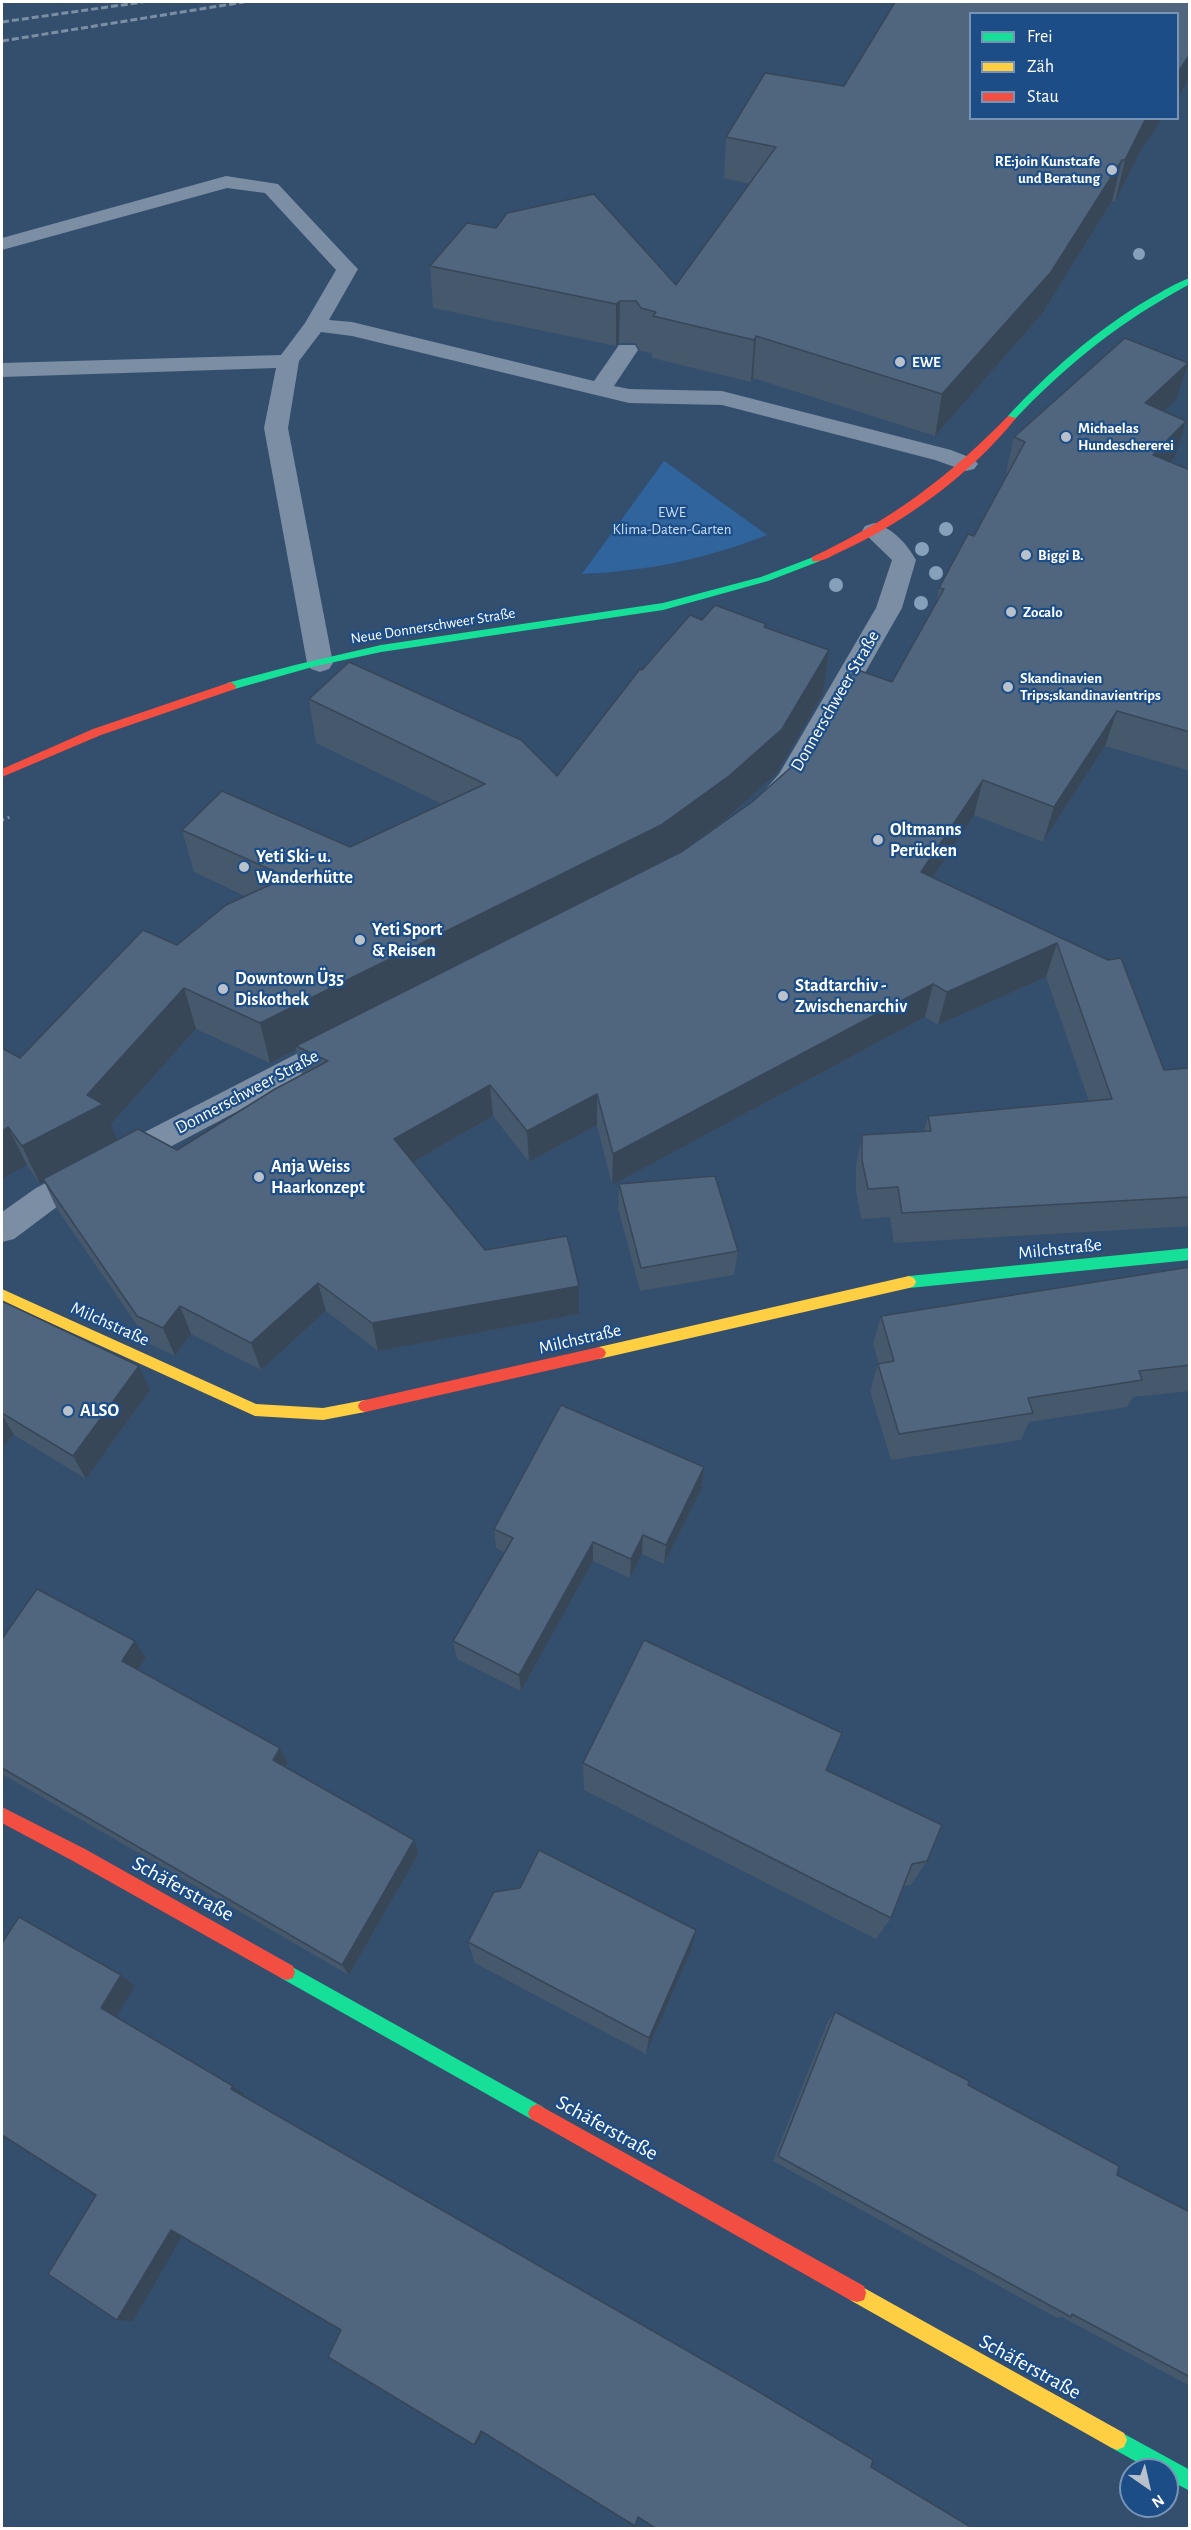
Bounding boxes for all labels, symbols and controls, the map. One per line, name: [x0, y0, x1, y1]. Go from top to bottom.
legend: [969, 12, 1179, 120]
text: Frei: [1027, 28, 1053, 46]
text: Zäh: [1027, 58, 1054, 76]
text: Stau: [1027, 88, 1059, 106]
place label: RE:join Kunstcafe und Beratung: [995, 152, 1100, 187]
marker: RE:join Kunstcafe und Beratung: [1105, 163, 1119, 177]
place label: EWE: [912, 353, 941, 371]
marker: EWE: [893, 355, 907, 369]
place label: Michaelas Hundeschererei: [1078, 419, 1174, 454]
marker: Michaelas Hundeschererei: [1059, 430, 1073, 444]
park label: EWE Klima-Daten-Garten: [613, 503, 731, 538]
place label: Biggi B.: [1038, 546, 1083, 564]
marker: Biggi B.: [1019, 548, 1033, 562]
place label: Zocalo: [1023, 603, 1063, 621]
street label: Neue Donnerschweer Straße: [349, 604, 517, 648]
marker: Zocalo: [1004, 605, 1018, 619]
street label: Donnerschweer Straße: [786, 627, 884, 775]
place label: Skandinavien Trips;skandinavientrips: [1020, 669, 1161, 704]
marker: Skandinavien Trips;skandinavientrips: [1001, 680, 1015, 694]
place label: Oltmanns Perücken: [890, 819, 961, 862]
marker: Oltmanns Perücken: [871, 833, 885, 847]
place label: Yeti Ski- u. Wanderhütte: [256, 846, 353, 888]
marker: Yeti Ski- u. Wanderhütte: [237, 860, 251, 874]
place label: Yeti Sport & Reisen: [372, 919, 442, 962]
marker: Yeti Sport & Reisen: [353, 933, 367, 947]
place label: Downtown Ü35 Diskothek: [235, 968, 344, 1010]
place label: Stadtarchiv - Zwischenarchiv: [795, 975, 907, 1018]
marker: Downtown Ü35 Diskothek: [216, 982, 230, 996]
marker: Stadtarchiv - Zwischenarchiv: [776, 989, 790, 1003]
street label: Donnerschweer Straße: [172, 1045, 322, 1139]
place label: Anja Weiss Haarkonzept: [271, 1156, 365, 1198]
marker: Anja Weiss Haarkonzept: [252, 1170, 266, 1184]
street label: Milchstraße: [1017, 1234, 1103, 1264]
street label: Milchstraße: [67, 1297, 153, 1351]
street label: Milchstraße: [537, 1319, 623, 1359]
place label: ALSO: [80, 1400, 119, 1422]
marker: ALSO: [61, 1404, 75, 1418]
street label: Schäferstraße: [128, 1851, 238, 1927]
street label: Schäferstraße: [552, 2090, 662, 2166]
street label: Schäferstraße: [975, 2329, 1085, 2405]
north arrow: [1119, 2458, 1179, 2518]
text: N: [1149, 2492, 1167, 2511]

